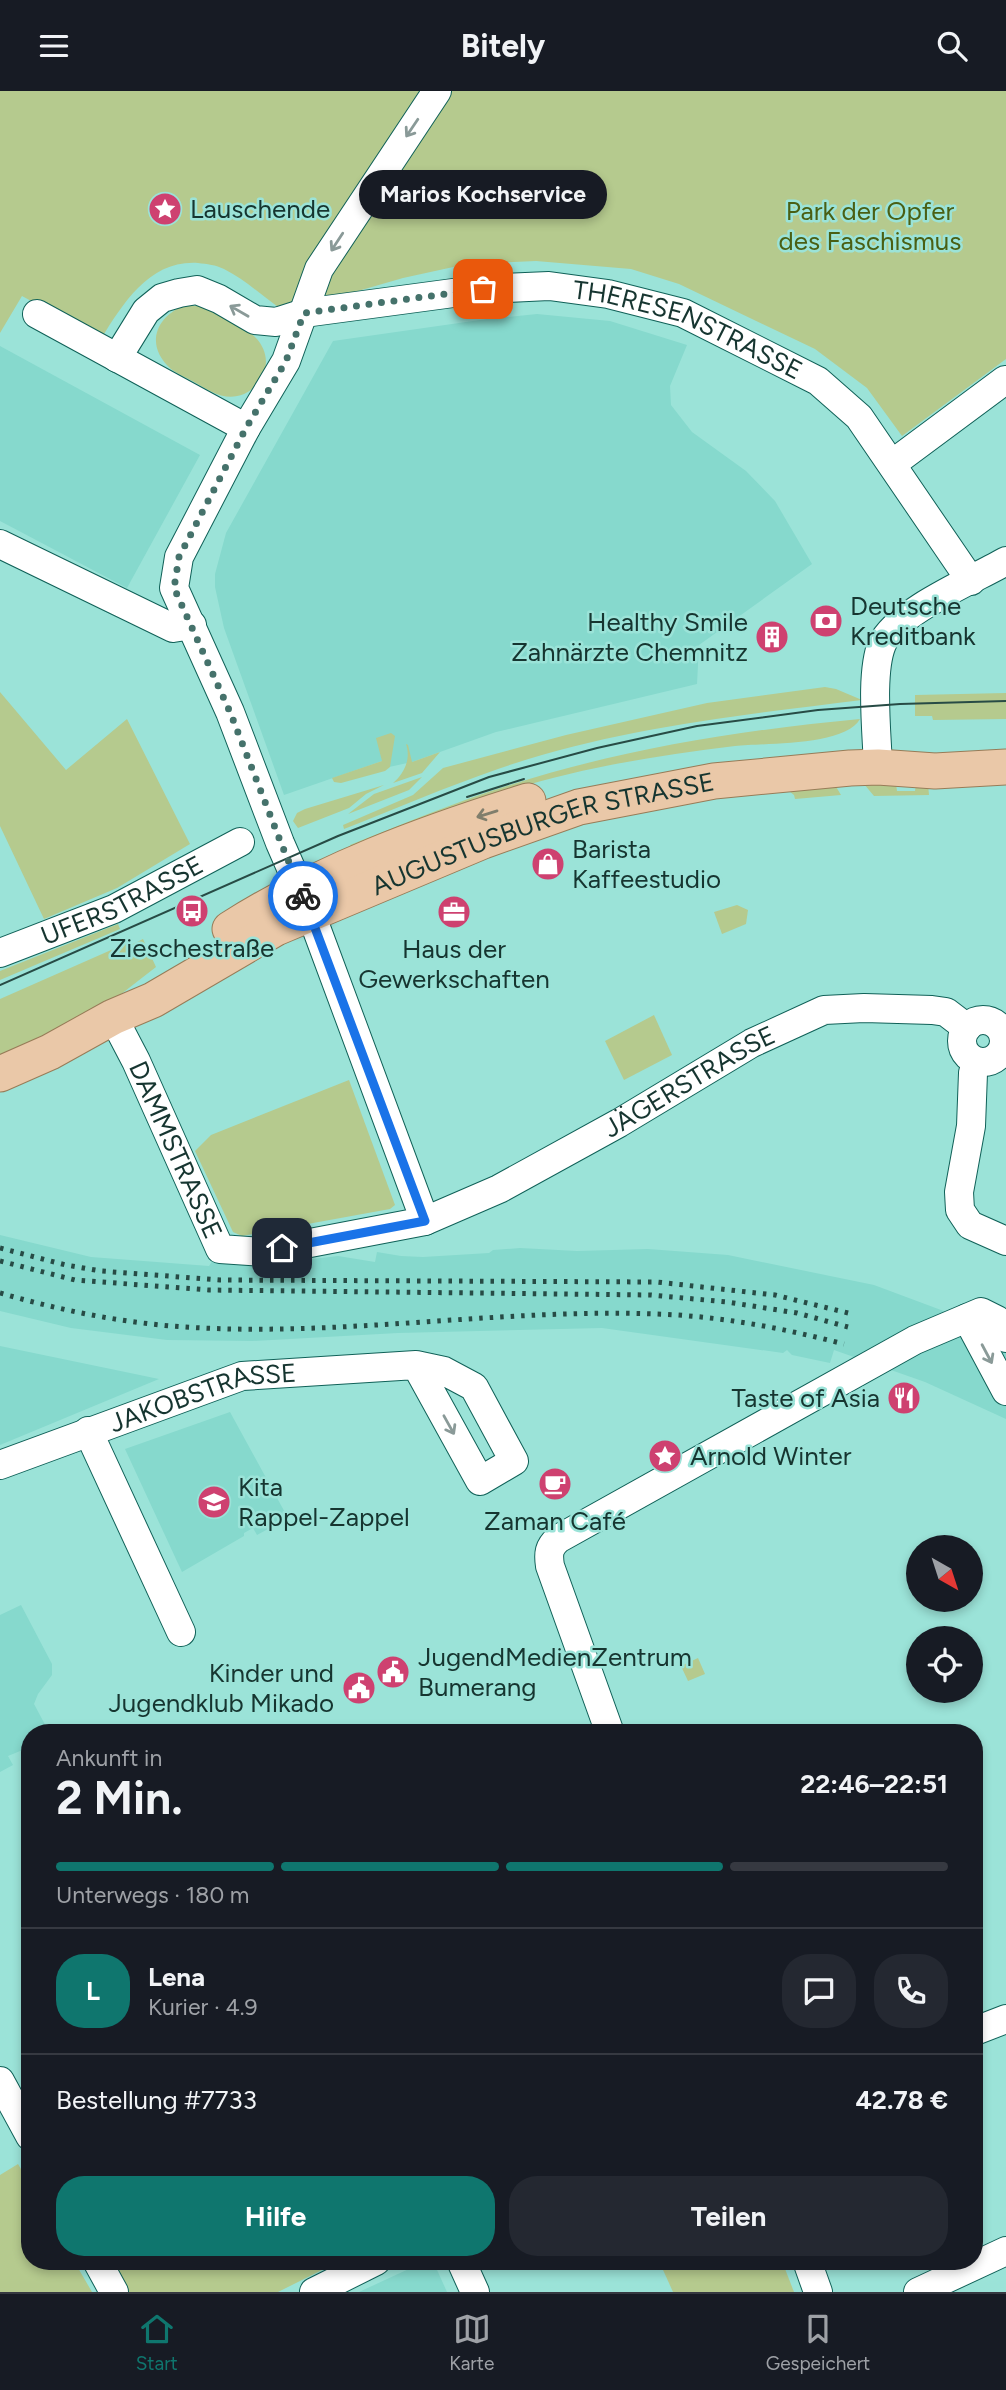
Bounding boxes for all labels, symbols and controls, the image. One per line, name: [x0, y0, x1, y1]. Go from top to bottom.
icon: menu: [35, 27, 73, 65]
text: Bitely: [461, 27, 545, 65]
icon: search: [933, 27, 971, 65]
one-way arrow: [405, 118, 419, 137]
callout: Marios Kochservice: [359, 170, 607, 219]
text: Marios Kochservice: [380, 180, 586, 208]
place icon: Lauschende: [146, 190, 184, 228]
place label: Lauschende: [190, 193, 330, 225]
park label: Park der Opfer des Faschismus: [779, 195, 961, 257]
one-way arrow: [329, 232, 344, 251]
pin: [453, 259, 513, 319]
icon: bag: [464, 270, 502, 308]
street label: THERESENSTRASSE: [571, 273, 808, 387]
one-way arrow: [230, 304, 250, 318]
place label: Deutsche Kreditbank: [850, 590, 976, 652]
bank icon: Deutsche Kreditbank: [807, 602, 845, 640]
place label: Healthy Smile Zahnärzte Chemnitz: [511, 606, 748, 668]
building icon: Healthy Smile Zahnärzte Chemnitz: [753, 618, 791, 656]
street label: AUGUSTUSBURGER STRASSE: [366, 765, 717, 902]
one-way arrow: [476, 808, 498, 821]
place label: Barista Kaffeestudio: [572, 833, 721, 895]
shop icon: Barista Kaffeestudio: [529, 845, 567, 883]
street label: UFERSTRASSE: [36, 849, 209, 952]
courier: [268, 861, 338, 931]
icon: bike: [284, 877, 322, 915]
bus stop icon: Zieschestraße: [173, 892, 211, 930]
office icon: Haus der Gewerkschaften: [435, 893, 473, 931]
place label: Zieschestraße: [110, 932, 274, 964]
place label: Haus der Gewerkschaften: [358, 933, 550, 995]
street label: JÄGERSTRASSE: [598, 1019, 780, 1144]
street label: DAMMSTRASSE: [122, 1056, 229, 1244]
pin: [252, 1218, 312, 1278]
icon: home: [263, 1229, 301, 1267]
one-way arrow: [980, 1344, 994, 1364]
street label: JAKOBSTRASSE: [105, 1357, 297, 1439]
restaurant icon: Taste of Asia: [885, 1379, 923, 1417]
place label: Taste of Asia: [731, 1382, 880, 1414]
one-way arrow: [443, 1414, 456, 1435]
place icon: Arnold Winter: [646, 1437, 684, 1475]
place label: Arnold Winter: [690, 1440, 852, 1472]
cafe icon: Zaman Café: [536, 1465, 574, 1503]
place label: Kita Rappel-Zappel: [238, 1471, 410, 1533]
school or university icon: Kita Rappel-Zappel: [195, 1483, 233, 1521]
place label: Zaman Café: [484, 1505, 626, 1537]
north arrow: [906, 1535, 984, 1612]
map controls: [906, 1535, 983, 1703]
button: locate: [906, 1626, 983, 1703]
place label: JugendMedienZentrum Bumerang: [418, 1641, 692, 1703]
public building icon: JugendMedienZentrum Bumerang: [374, 1653, 412, 1691]
place label: Kinder und Jugendklub Mikado: [108, 1657, 334, 1719]
public building icon: Kinder und Jugendklub Mikado: [340, 1669, 378, 1707]
text: Ankunft in: [56, 1744, 162, 1772]
text: 22:46–22:51: [800, 1768, 948, 1800]
text: 2 Min.: [56, 1770, 183, 1826]
text: Unterwegs · 180 m: [56, 1881, 249, 1909]
button: chat: [782, 1954, 856, 2028]
button: phone: [874, 1954, 948, 2028]
text: Lena: [148, 1961, 205, 1993]
text: L: [86, 1975, 100, 2007]
text: Kurier · 4.9: [148, 1993, 258, 2021]
text: Bestellung #7733: [56, 2084, 257, 2116]
text: 42.78 €: [855, 2084, 948, 2116]
button: Hilfe: [56, 2176, 495, 2256]
button: Teilen: [509, 2176, 948, 2256]
tab: Start: [136, 2310, 178, 2375]
tab: Karte: [449, 2310, 494, 2375]
tab: Gespeichert: [766, 2310, 870, 2375]

